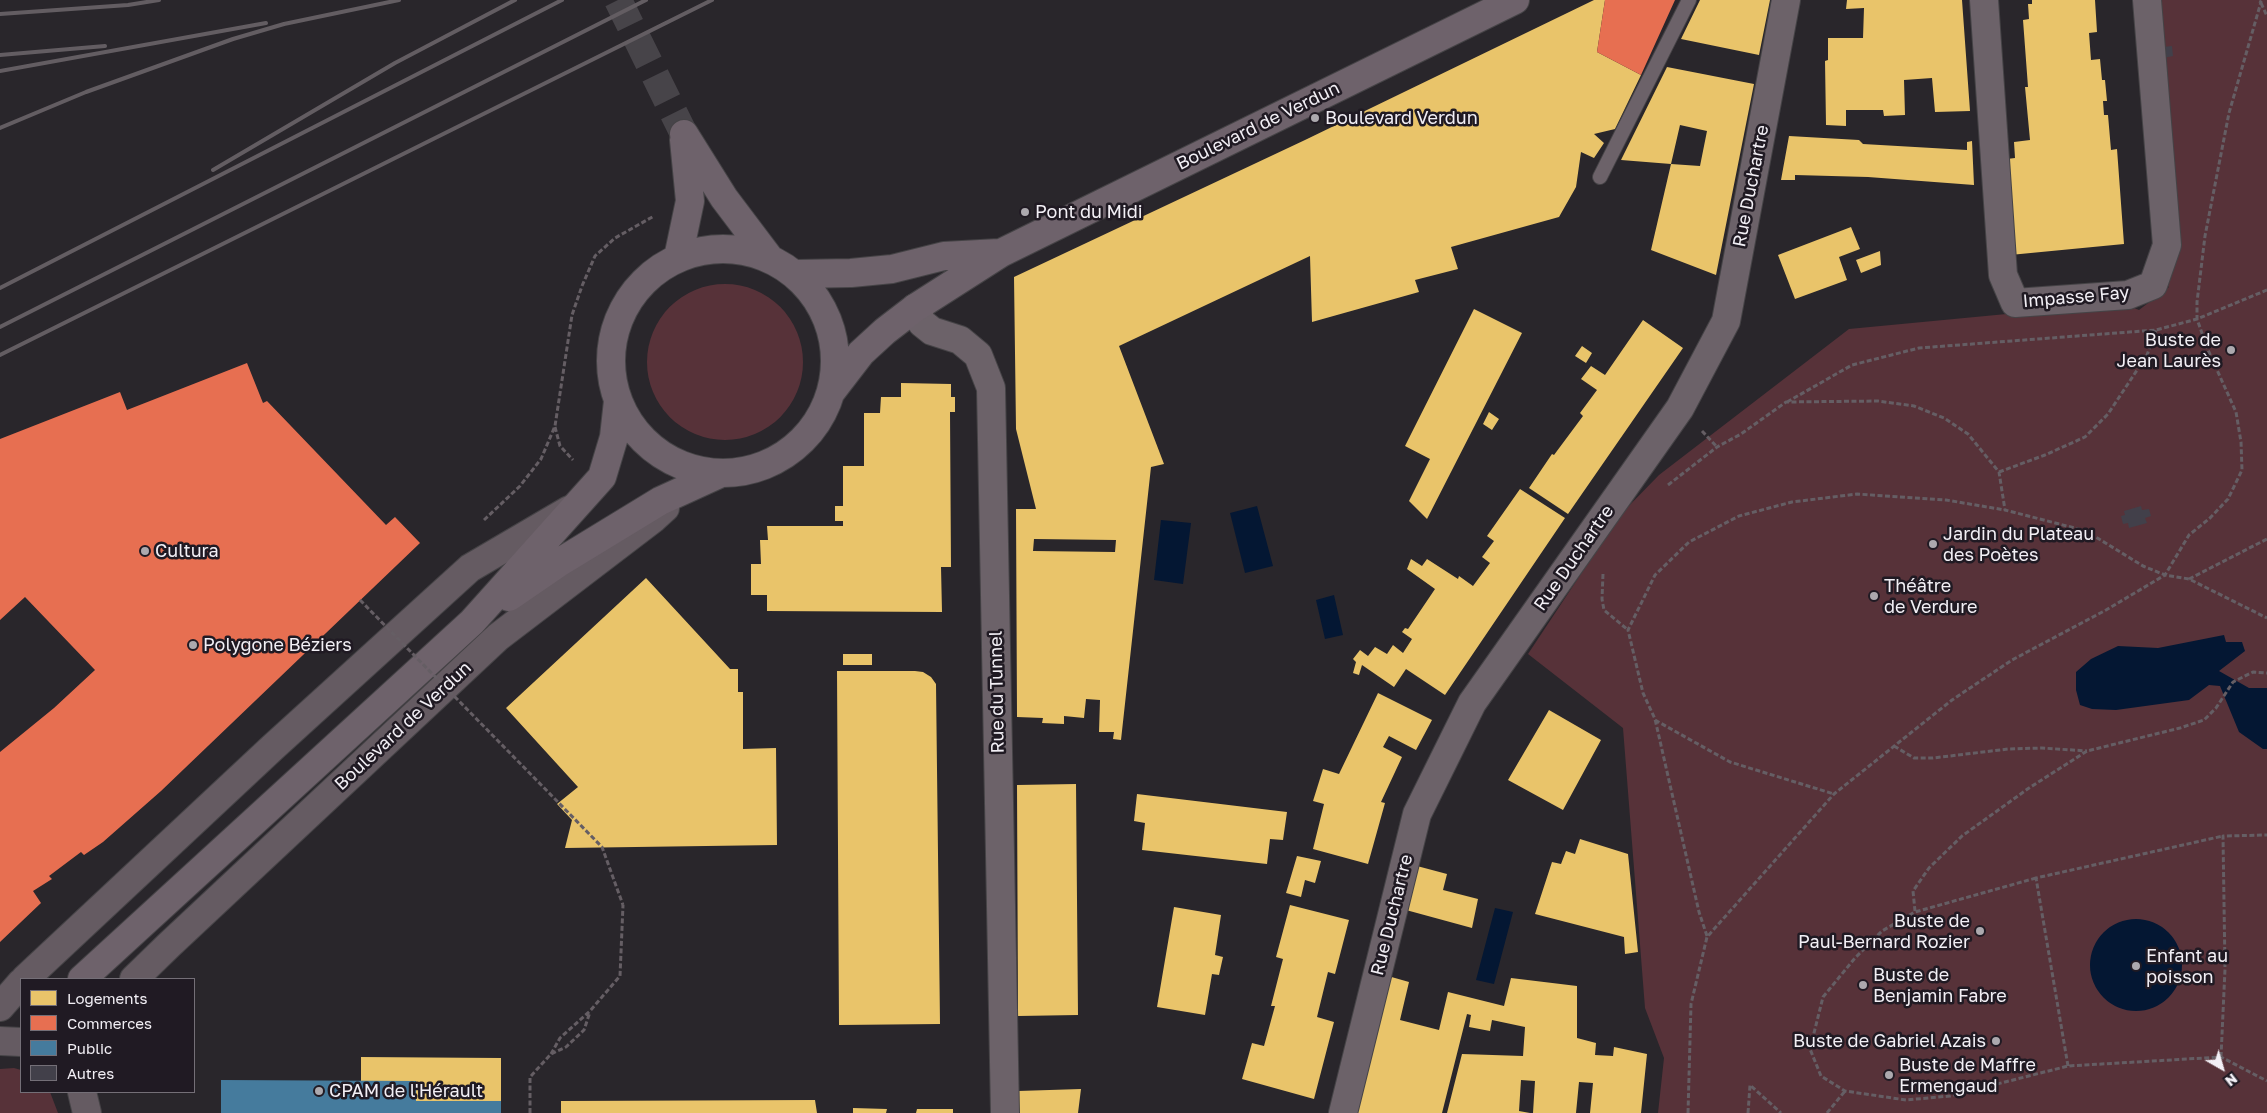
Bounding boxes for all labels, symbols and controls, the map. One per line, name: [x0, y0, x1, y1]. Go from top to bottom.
street label: Boulevard de Verdun: [1173, 77, 1343, 175]
place label: Boulevard Verdun: [1325, 107, 1478, 129]
marker: Boulevard Verdun: [1309, 112, 1321, 124]
street label: Rue Duchartre: [1729, 123, 1773, 249]
place label: Pont du Midi: [1035, 201, 1143, 223]
marker: Pont du Midi: [1019, 206, 1031, 218]
street label: Impasse Fay: [2022, 282, 2130, 312]
place label: Buste de Jean Laurès: [2117, 329, 2221, 372]
marker: Buste de Jean Laurès: [2225, 344, 2237, 356]
street label: Rue Duchartre: [1530, 501, 1618, 615]
place label: Jardin du Plateau des Poètes: [1943, 523, 2094, 566]
marker: Jardin du Plateau des Poètes: [1927, 538, 1939, 550]
place label: Cultura: [155, 540, 219, 562]
marker: Cultura: [139, 545, 151, 557]
place label: Théâtre de Verdure: [1884, 575, 1978, 618]
marker: Théâtre de Verdure: [1868, 590, 1880, 602]
street label: Rue du Tunnel: [985, 630, 1009, 754]
place label: Polygone Béziers: [203, 634, 352, 656]
marker: Polygone Béziers: [187, 639, 199, 651]
street label: Boulevard de Verdun: [330, 657, 476, 795]
street label: Rue Duchartre: [1367, 852, 1417, 978]
place label: Buste de Paul-Bernard Rozier: [1798, 910, 1970, 952]
marker: Buste de Paul-Bernard Rozier: [1974, 925, 1986, 937]
place label: Enfant au poisson: [2146, 945, 2228, 988]
marker: Enfant au poisson: [2130, 960, 2142, 972]
place label: Buste de Benjamin Fabre: [1873, 964, 2007, 1006]
legend: [20, 978, 195, 1093]
marker: Buste de Benjamin Fabre: [1857, 979, 1869, 991]
text: Logements: [67, 989, 147, 1007]
text: Commerces: [67, 1014, 152, 1032]
place label: Buste de Gabriel Azais: [1793, 1030, 1986, 1052]
marker: Buste de Gabriel Azais: [1990, 1035, 2002, 1047]
text: Public: [67, 1039, 112, 1057]
north arrow: [2197, 1043, 2247, 1093]
place label: Buste de Maffre Ermengaud: [1899, 1054, 2036, 1096]
text: Autres: [67, 1064, 114, 1082]
marker: Buste de Maffre Ermengaud: [1883, 1069, 1895, 1081]
text: N: [2222, 1070, 2241, 1090]
place label: CPAM de l'Hérault: [329, 1080, 483, 1102]
marker: CPAM de l'Hérault: [313, 1085, 325, 1097]

